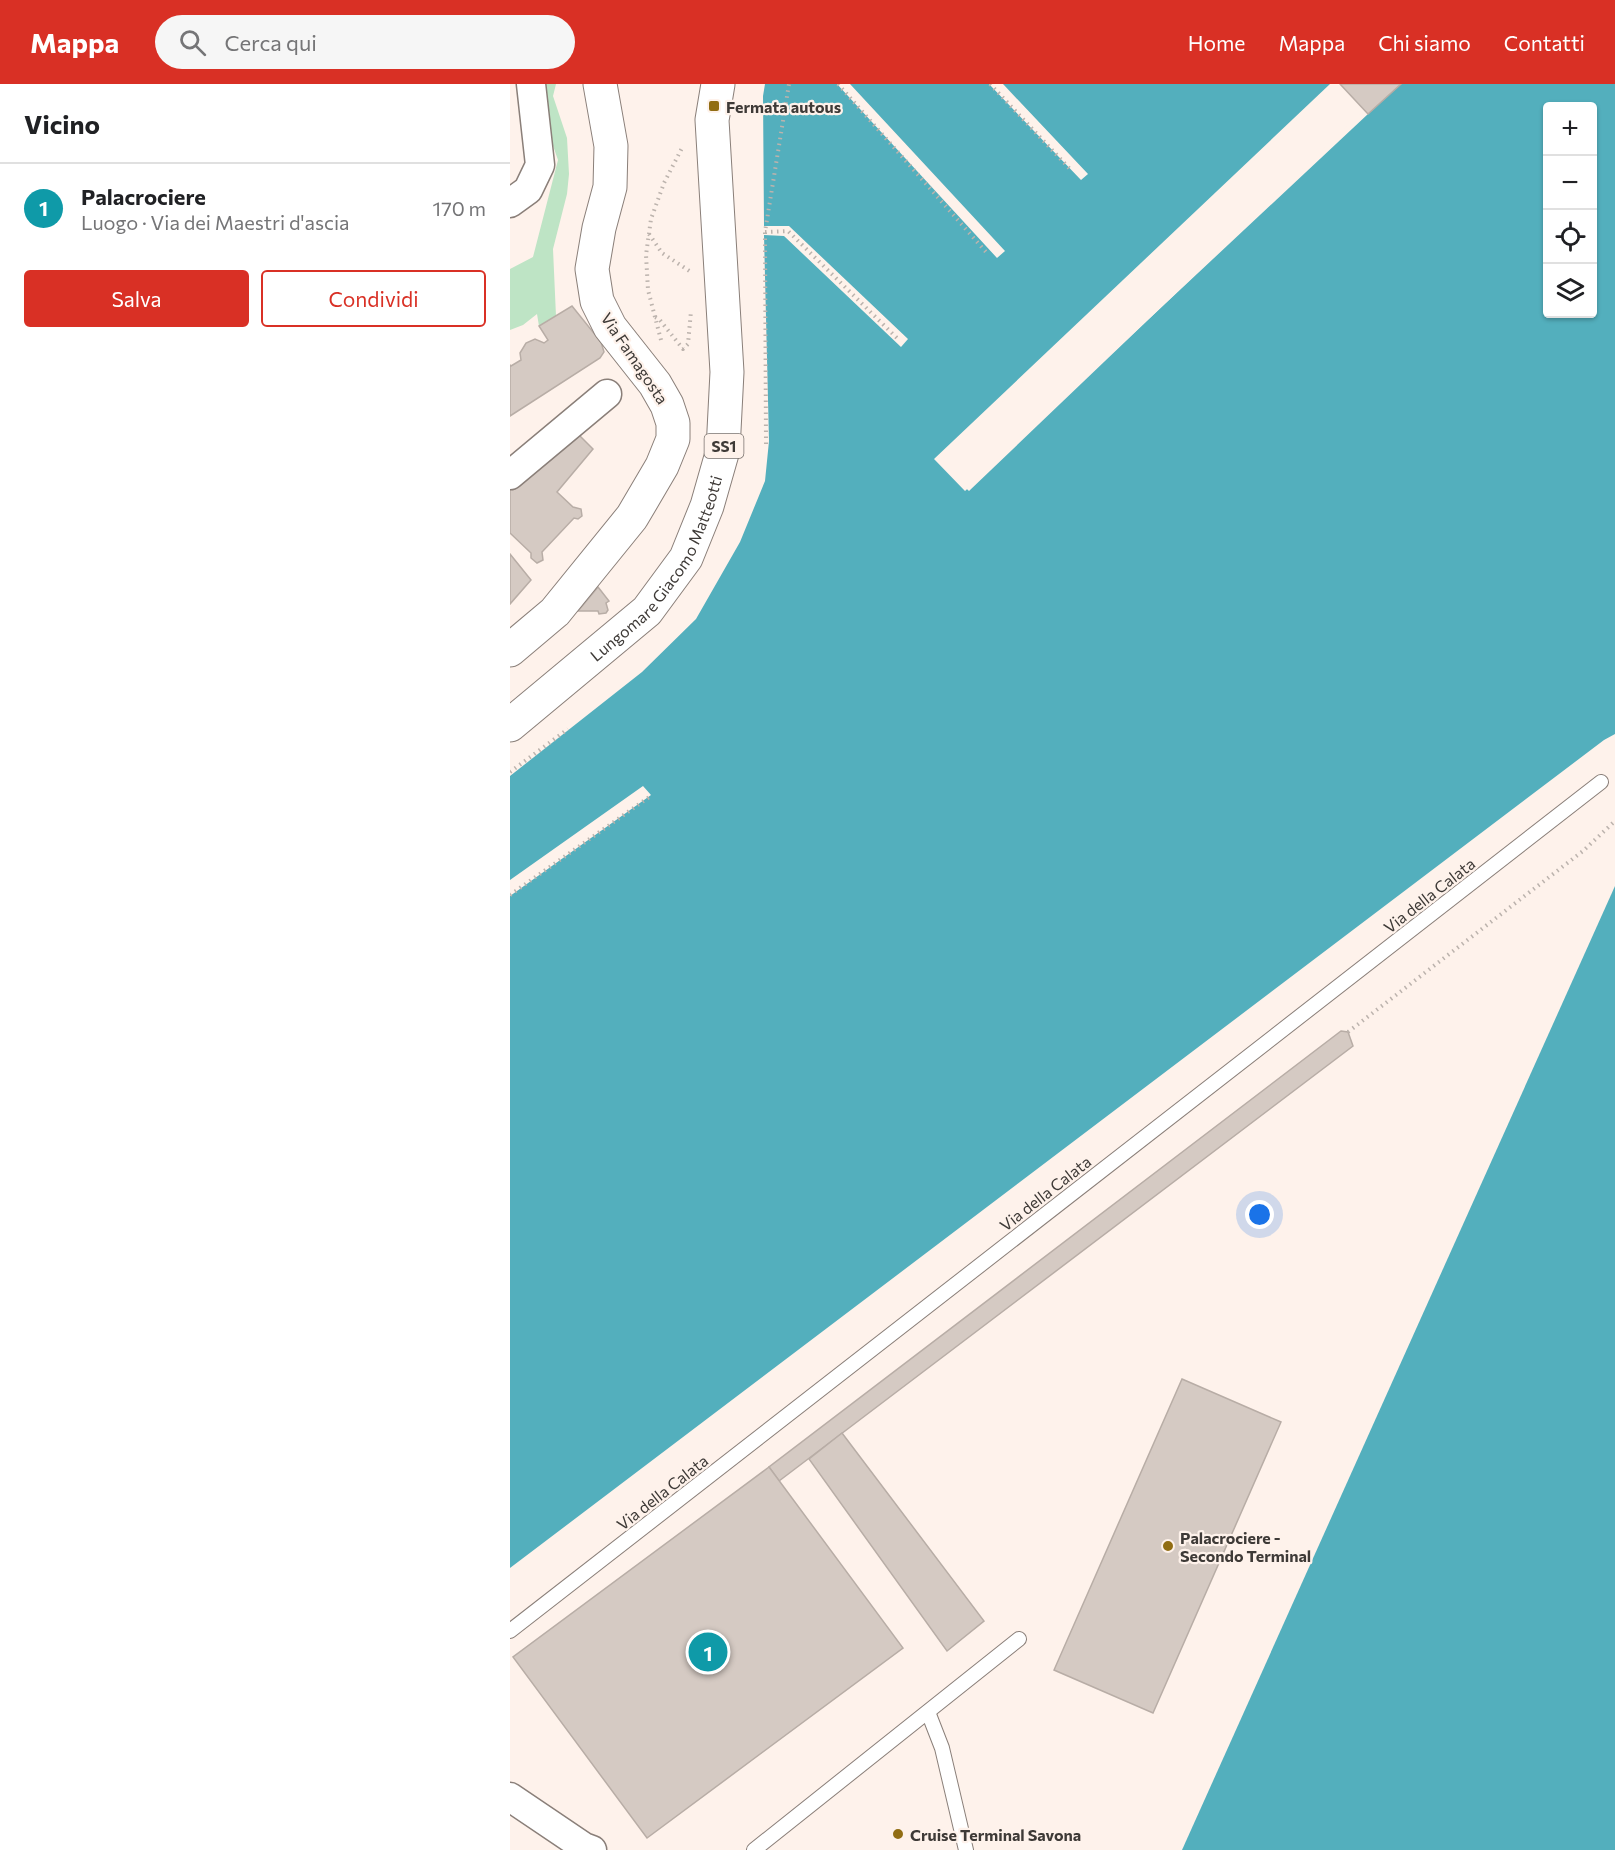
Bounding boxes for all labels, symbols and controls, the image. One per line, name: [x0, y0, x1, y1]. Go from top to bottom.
search box: [155, 15, 575, 69]
text: Mappa: [30, 25, 119, 59]
icon: search: [176, 26, 209, 59]
text: Cerca qui: [224, 29, 317, 56]
text: Home: [1188, 30, 1245, 55]
text: Mappa: [1278, 30, 1345, 55]
text: Chi siamo: [1378, 30, 1471, 55]
text: Contatti: [1504, 30, 1585, 55]
place label: Fermata autous: [726, 97, 841, 116]
marker: Fermata autous: [707, 99, 721, 113]
map controls: [1543, 102, 1597, 318]
button: +: [1543, 102, 1597, 156]
text: Vicino: [24, 108, 100, 139]
button: −: [1543, 156, 1597, 210]
text: Palacrociere: [81, 183, 206, 210]
text: 1: [39, 196, 48, 220]
text: 170 m: [433, 196, 486, 220]
text: Luogo · Via dei Maestri d'ascia: [81, 210, 350, 234]
button: locate: [1543, 210, 1597, 264]
button: layers: [1543, 264, 1597, 318]
button: Salva: [24, 270, 249, 327]
button: Condividi: [261, 270, 486, 327]
street label: Via Famagosta: [597, 309, 673, 407]
road number: SS1: [704, 434, 744, 458]
street label: Lungomare Giacomo Matteotti: [586, 473, 725, 664]
street label: Via della Calata: [1380, 854, 1478, 936]
street label: Via della Calata: [996, 1152, 1094, 1234]
your location: [1245, 1200, 1274, 1229]
street label: Via della Calata: [613, 1451, 711, 1533]
place label: Palacrociere - Secondo Terminal: [1180, 1528, 1311, 1565]
marker: Palacrociere - Secondo Terminal: [1161, 1539, 1175, 1553]
pin: 1: [688, 1630, 728, 1674]
place label: Cruise Terminal Savona: [910, 1825, 1081, 1844]
marker: Cruise Terminal Savona: [891, 1827, 905, 1841]

